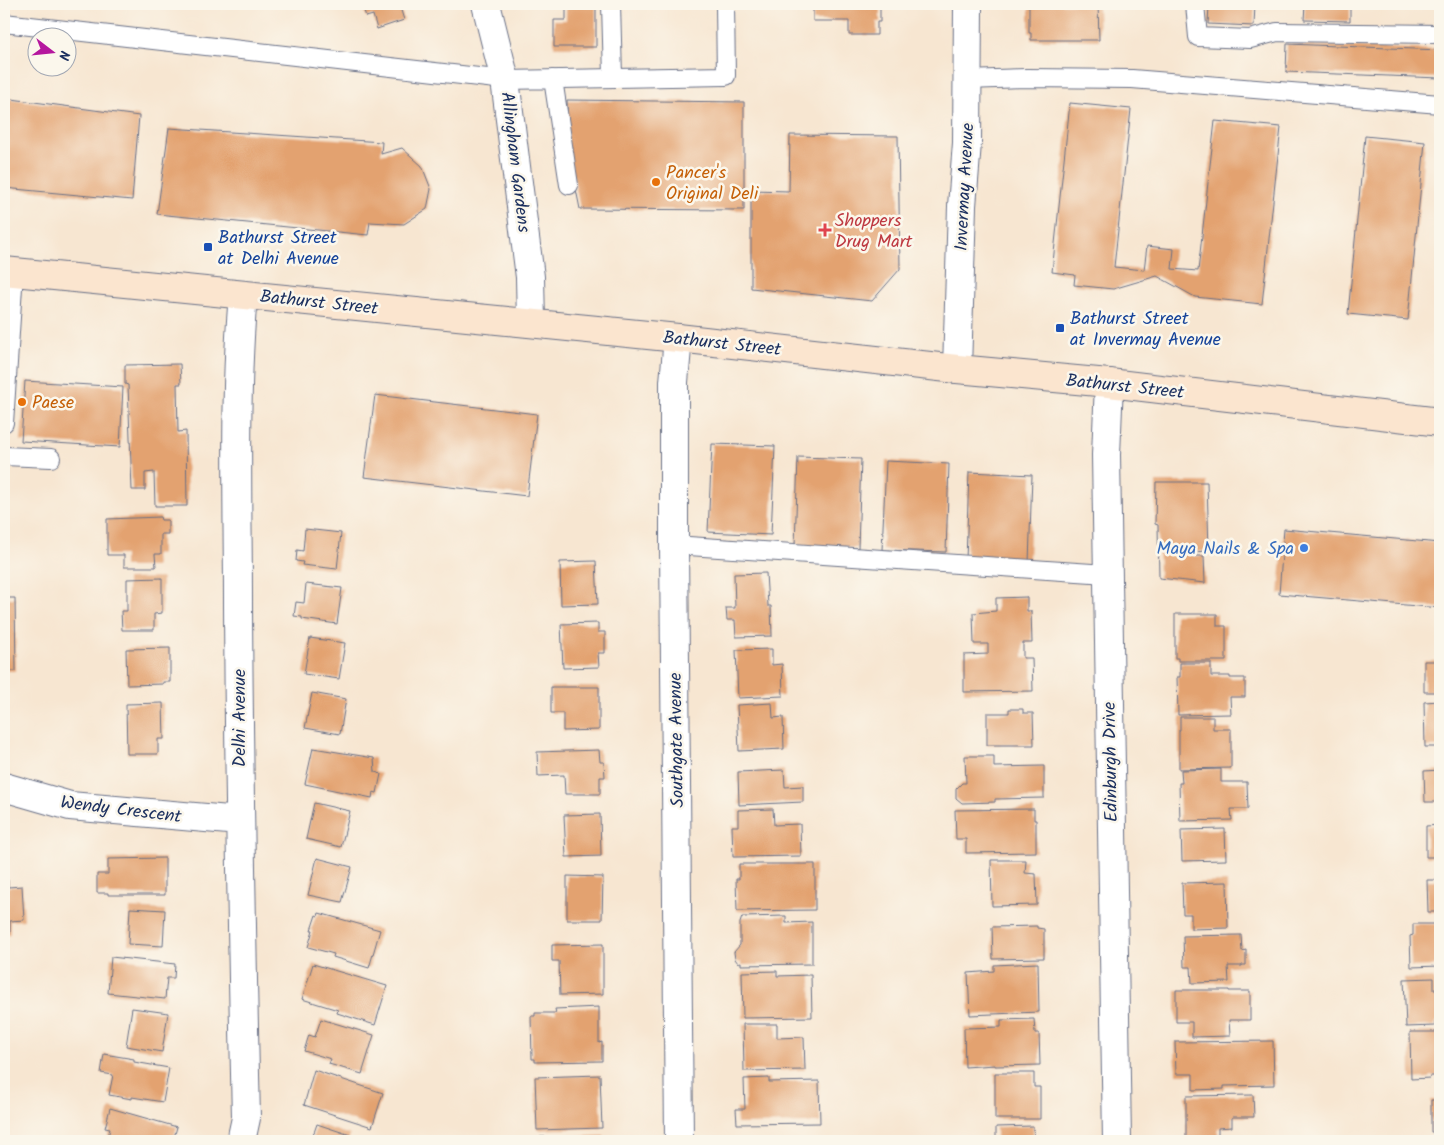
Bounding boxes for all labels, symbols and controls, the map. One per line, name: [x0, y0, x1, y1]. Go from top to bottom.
north arrow: [28, 28, 78, 78]
text: N: [52, 48, 75, 63]
street label: Allingham Gardens: [491, 90, 538, 235]
street label: Invermay Avenue: [948, 122, 983, 252]
place label: Pancer's Original Deli: [666, 159, 759, 209]
marker: Pancer's Original Deli: [650, 176, 662, 188]
place label: Shoppers Drug Mart: [835, 207, 914, 257]
place label: Bathurst Street at Delhi Avenue: [218, 224, 339, 274]
marker: Shoppers Drug Mart: [819, 224, 831, 236]
marker: Bathurst Street at Delhi Avenue: [202, 241, 214, 253]
street label: Bathurst Street: [258, 283, 380, 324]
place label: Bathurst Street at Invermay Avenue: [1070, 305, 1221, 355]
marker: Bathurst Street at Invermay Avenue: [1054, 322, 1066, 334]
street label: Bathurst Street: [661, 324, 783, 365]
street label: Bathurst Street: [1064, 367, 1186, 408]
place label: Paese: [32, 389, 74, 418]
marker: Paese: [16, 396, 28, 408]
place label: Maya Nails & Spa: [1157, 535, 1294, 564]
marker: Maya Nails & Spa: [1298, 542, 1310, 554]
street label: Delhi Avenue: [226, 669, 255, 767]
street label: Southgate Avenue: [662, 672, 693, 808]
street label: Edinburgh Drive: [1096, 702, 1127, 822]
street label: Wendy Crescent: [59, 789, 184, 832]

